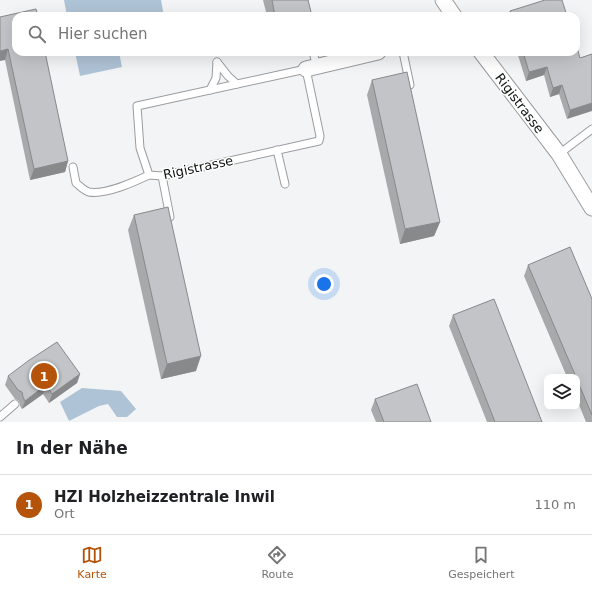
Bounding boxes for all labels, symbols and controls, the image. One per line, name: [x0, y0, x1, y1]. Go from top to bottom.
search box: [12, 12, 580, 56]
icon: search: [26, 23, 48, 45]
text: Hier suchen: [58, 25, 147, 43]
street label: Rigistrasse: [492, 70, 547, 136]
street label: Rigistrasse: [162, 153, 235, 182]
your location: [314, 274, 334, 294]
pin: 1: [31, 361, 57, 391]
map controls: [544, 374, 580, 410]
button: layers: [544, 374, 580, 410]
text: In der Nähe: [16, 438, 128, 458]
text: HZI Holzheizzentrale Inwil: [54, 488, 275, 506]
text: 1: [24, 497, 34, 512]
text: 110 m: [534, 497, 576, 512]
text: Ort: [54, 506, 75, 521]
tab: Karte: [77, 544, 107, 581]
tab: Route: [261, 544, 293, 581]
tab: Gespeichert: [448, 544, 515, 581]

